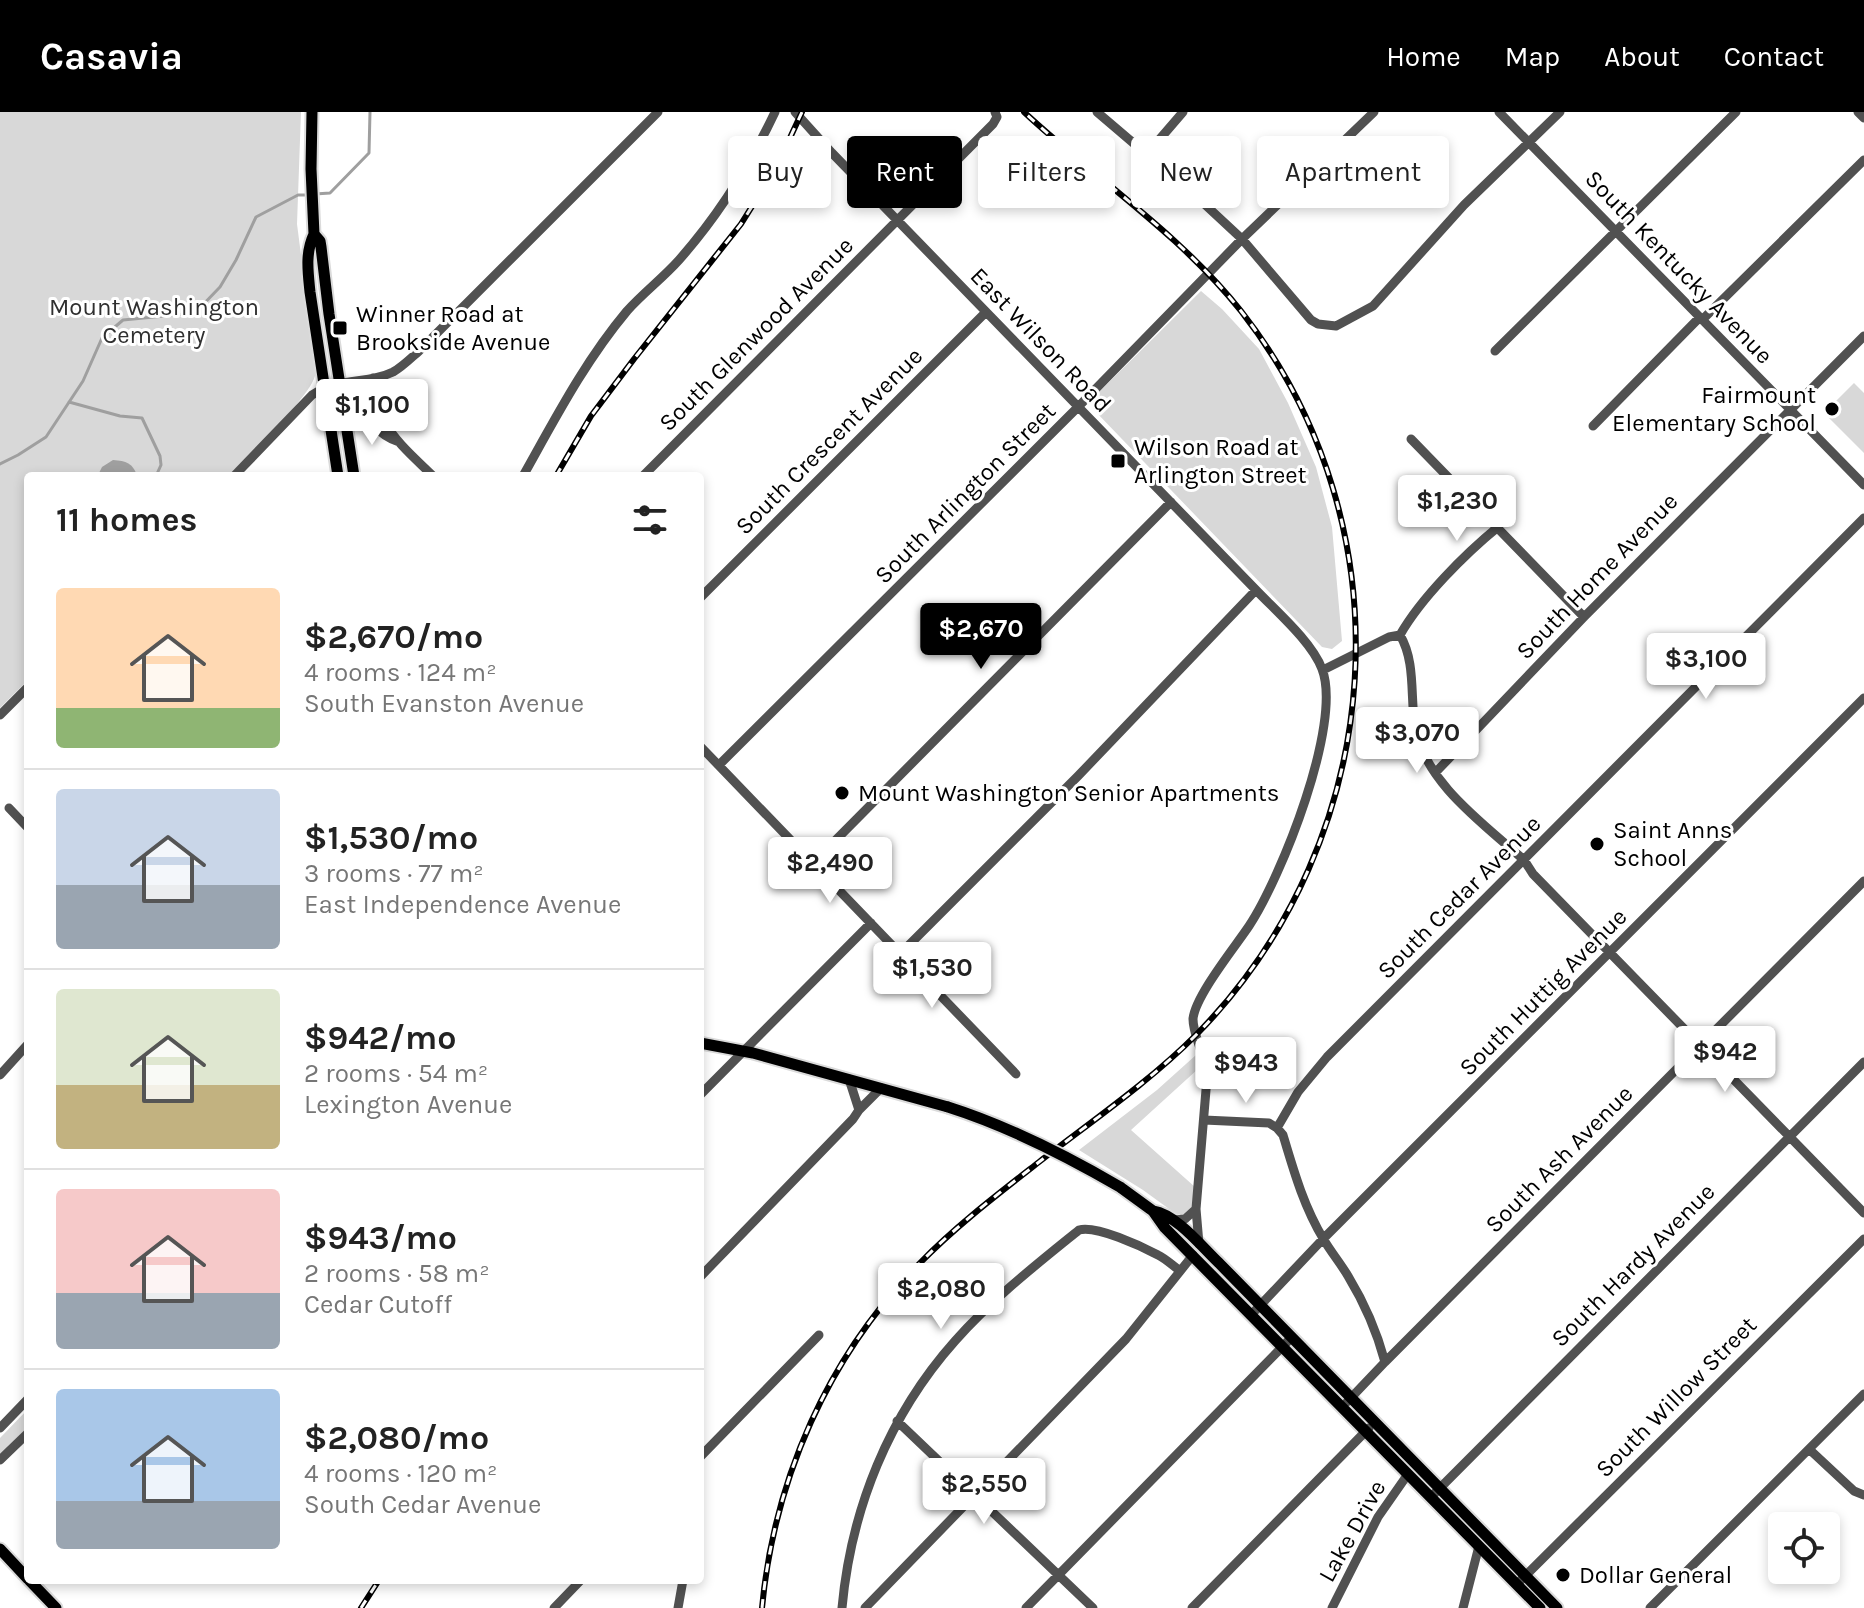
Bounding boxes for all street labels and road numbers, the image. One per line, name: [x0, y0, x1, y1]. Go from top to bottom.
street label: South Kentucky Avenue: [1579, 165, 1779, 369]
street label: South Glenwood Avenue: [653, 231, 859, 437]
street label: East Wilson Road: [965, 262, 1117, 418]
street label: South Crescent Avenue: [730, 342, 928, 540]
street label: South Arlington Street: [869, 397, 1061, 589]
street label: South Home Avenue: [1511, 487, 1683, 665]
street label: South Cedar Avenue: [1372, 810, 1546, 984]
street label: South Huttig Avenue: [1453, 902, 1633, 1082]
street label: South Ash Avenue: [1479, 1079, 1639, 1239]
street label: South Hardy Avenue: [1546, 1178, 1720, 1352]
street label: South Willow Street: [1590, 1311, 1762, 1483]
street label: Lake Drive: [1313, 1475, 1391, 1587]

